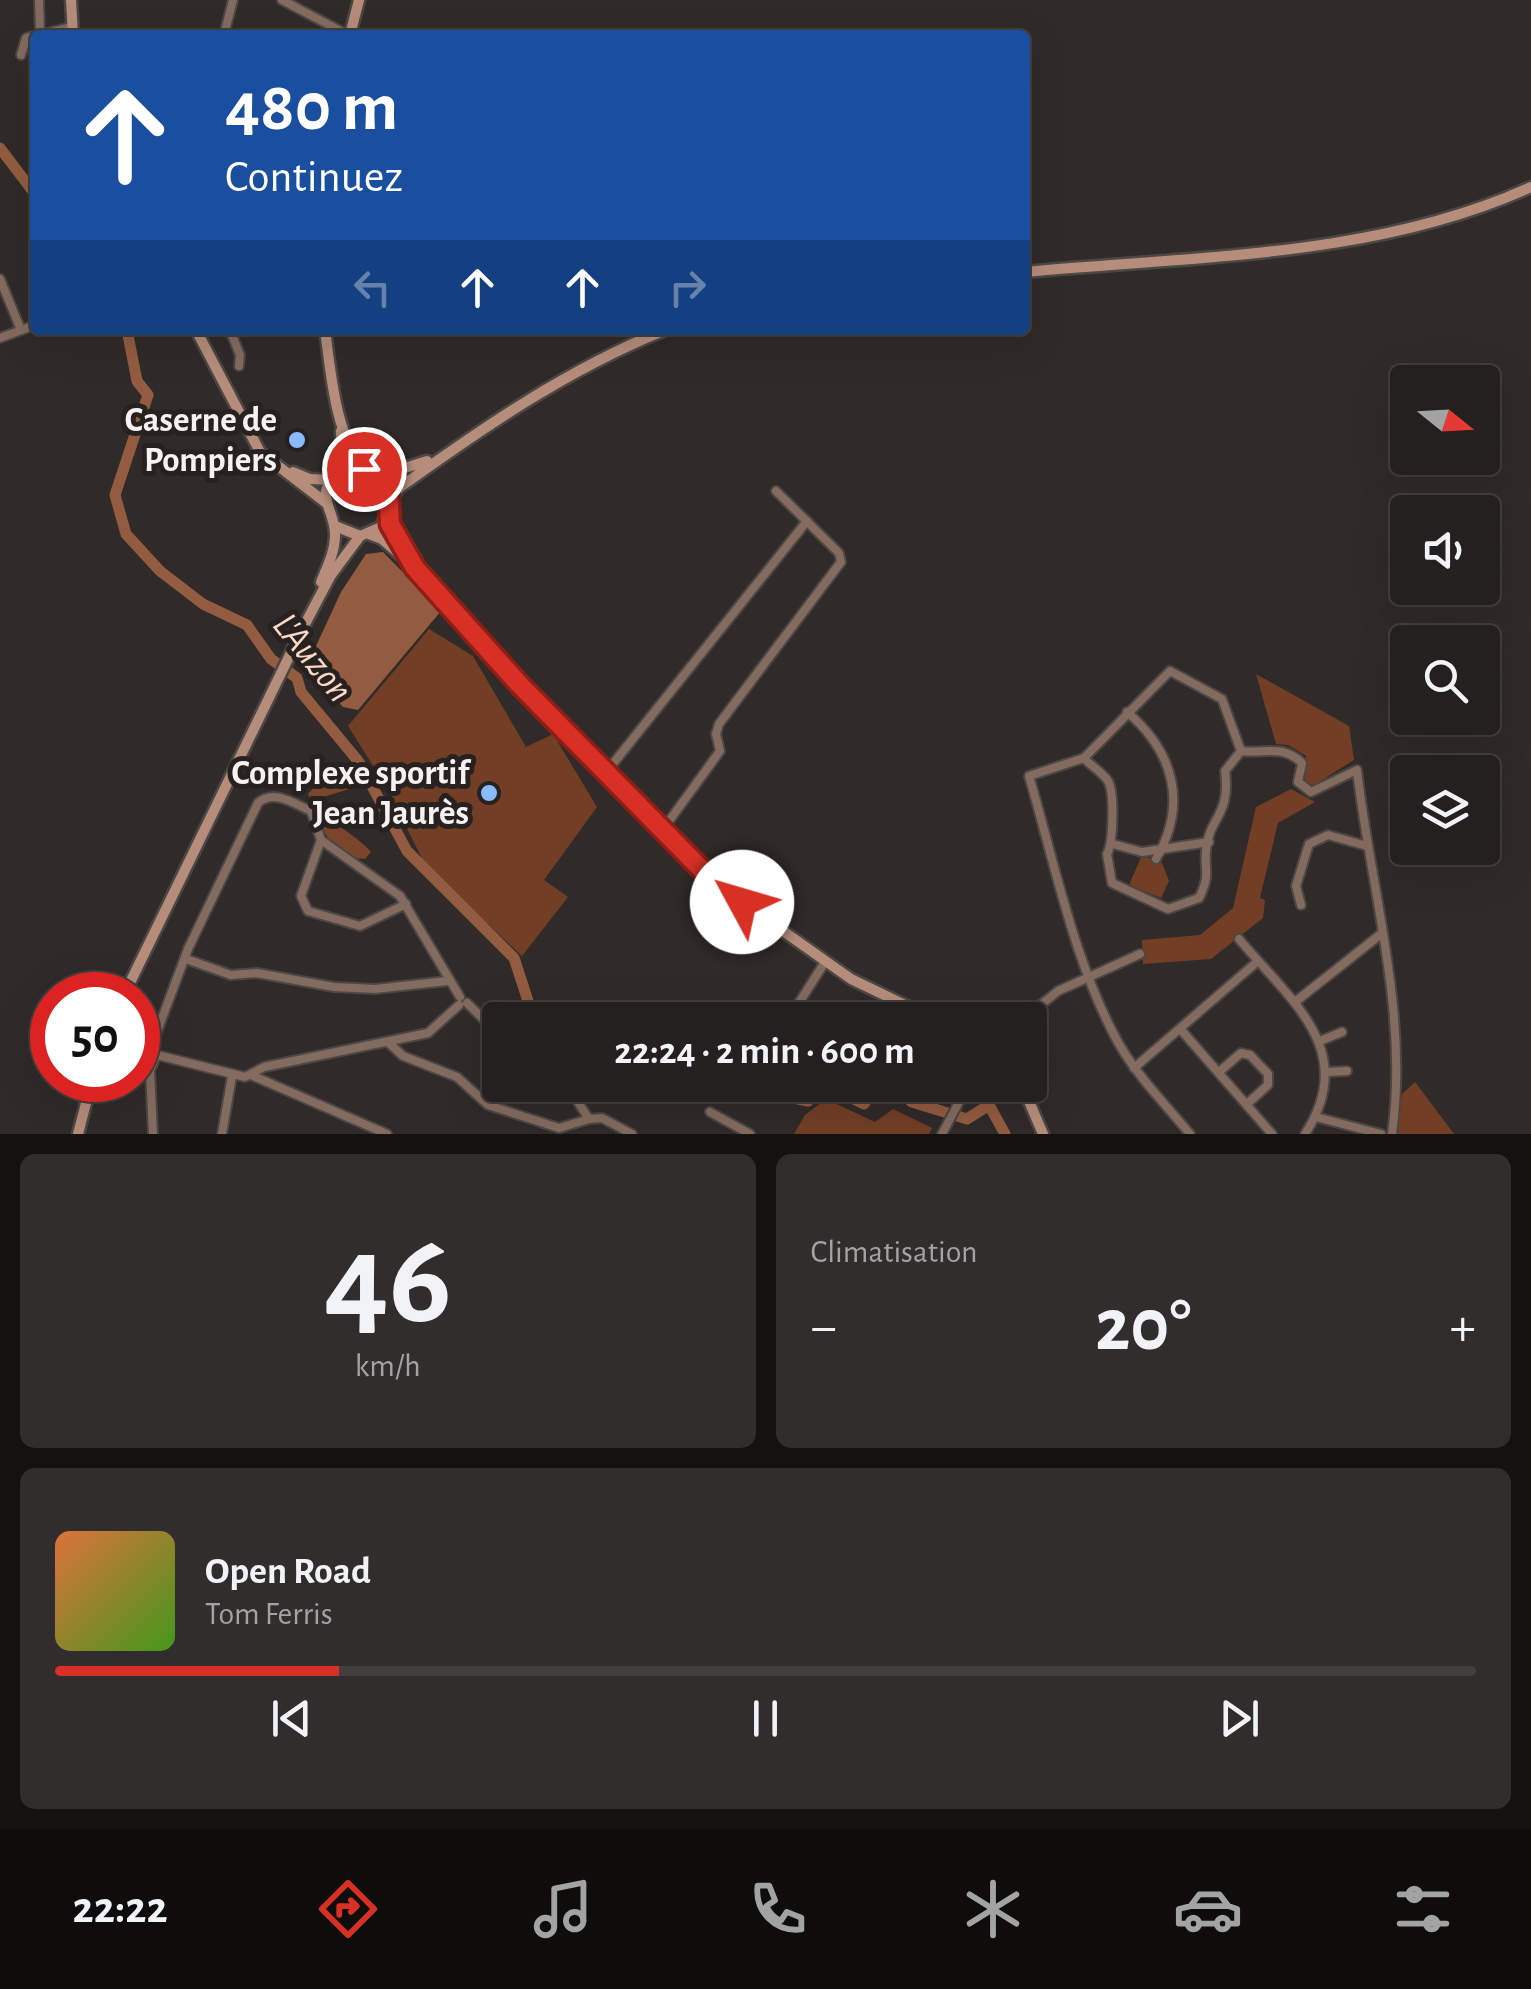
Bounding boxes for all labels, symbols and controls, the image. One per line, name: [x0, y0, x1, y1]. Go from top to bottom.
icon: ahead: [60, 70, 190, 200]
text: 480 m: [225, 73, 398, 143]
text: Continuez: [225, 155, 403, 200]
icon: left: [345, 260, 400, 315]
icon: ahead: [450, 260, 505, 315]
icon: ahead: [555, 260, 610, 315]
icon: right: [660, 260, 715, 315]
north arrow: [1390, 365, 1500, 475]
map controls: [1390, 365, 1500, 865]
place label: Caserne de Pompiers: [125, 403, 277, 478]
pin: [322, 427, 407, 512]
marker: Caserne de Pompiers: [286, 429, 308, 451]
icon: arrive: [337, 442, 392, 497]
button: sound: [1390, 495, 1500, 605]
water label: L'Auzon: [265, 606, 359, 710]
button: search: [1390, 625, 1500, 735]
button: layers: [1390, 755, 1500, 865]
place label: Complexe sportif Jean Jaurès: [231, 756, 471, 831]
marker: Complexe sportif Jean Jaurès: [478, 782, 500, 804]
position arrow: [690, 850, 794, 954]
speed limit sign: 50: [30, 972, 160, 1102]
text: 22:24 · 2 min · 600 m: [614, 1033, 915, 1071]
text: 46: [324, 1217, 452, 1347]
text: Climatisation: [811, 1236, 978, 1268]
text: 20°: [1095, 1289, 1191, 1364]
text: −: [811, 1300, 837, 1355]
text: +: [1450, 1300, 1476, 1355]
text: km/h: [355, 1350, 421, 1382]
text: Open Road: [205, 1553, 371, 1591]
text: Tom Ferris: [205, 1598, 333, 1630]
icon: previous: [264, 1691, 319, 1746]
icon: pause: [738, 1691, 793, 1746]
icon: next: [1212, 1691, 1267, 1746]
icon: directions: [313, 1874, 383, 1944]
icon: music: [528, 1874, 598, 1944]
icon: phone: [743, 1874, 813, 1944]
icon: climate: [958, 1874, 1028, 1944]
icon: car: [1173, 1874, 1243, 1944]
icon: filters: [1388, 1874, 1458, 1944]
text: 22:22: [73, 1886, 168, 1931]

